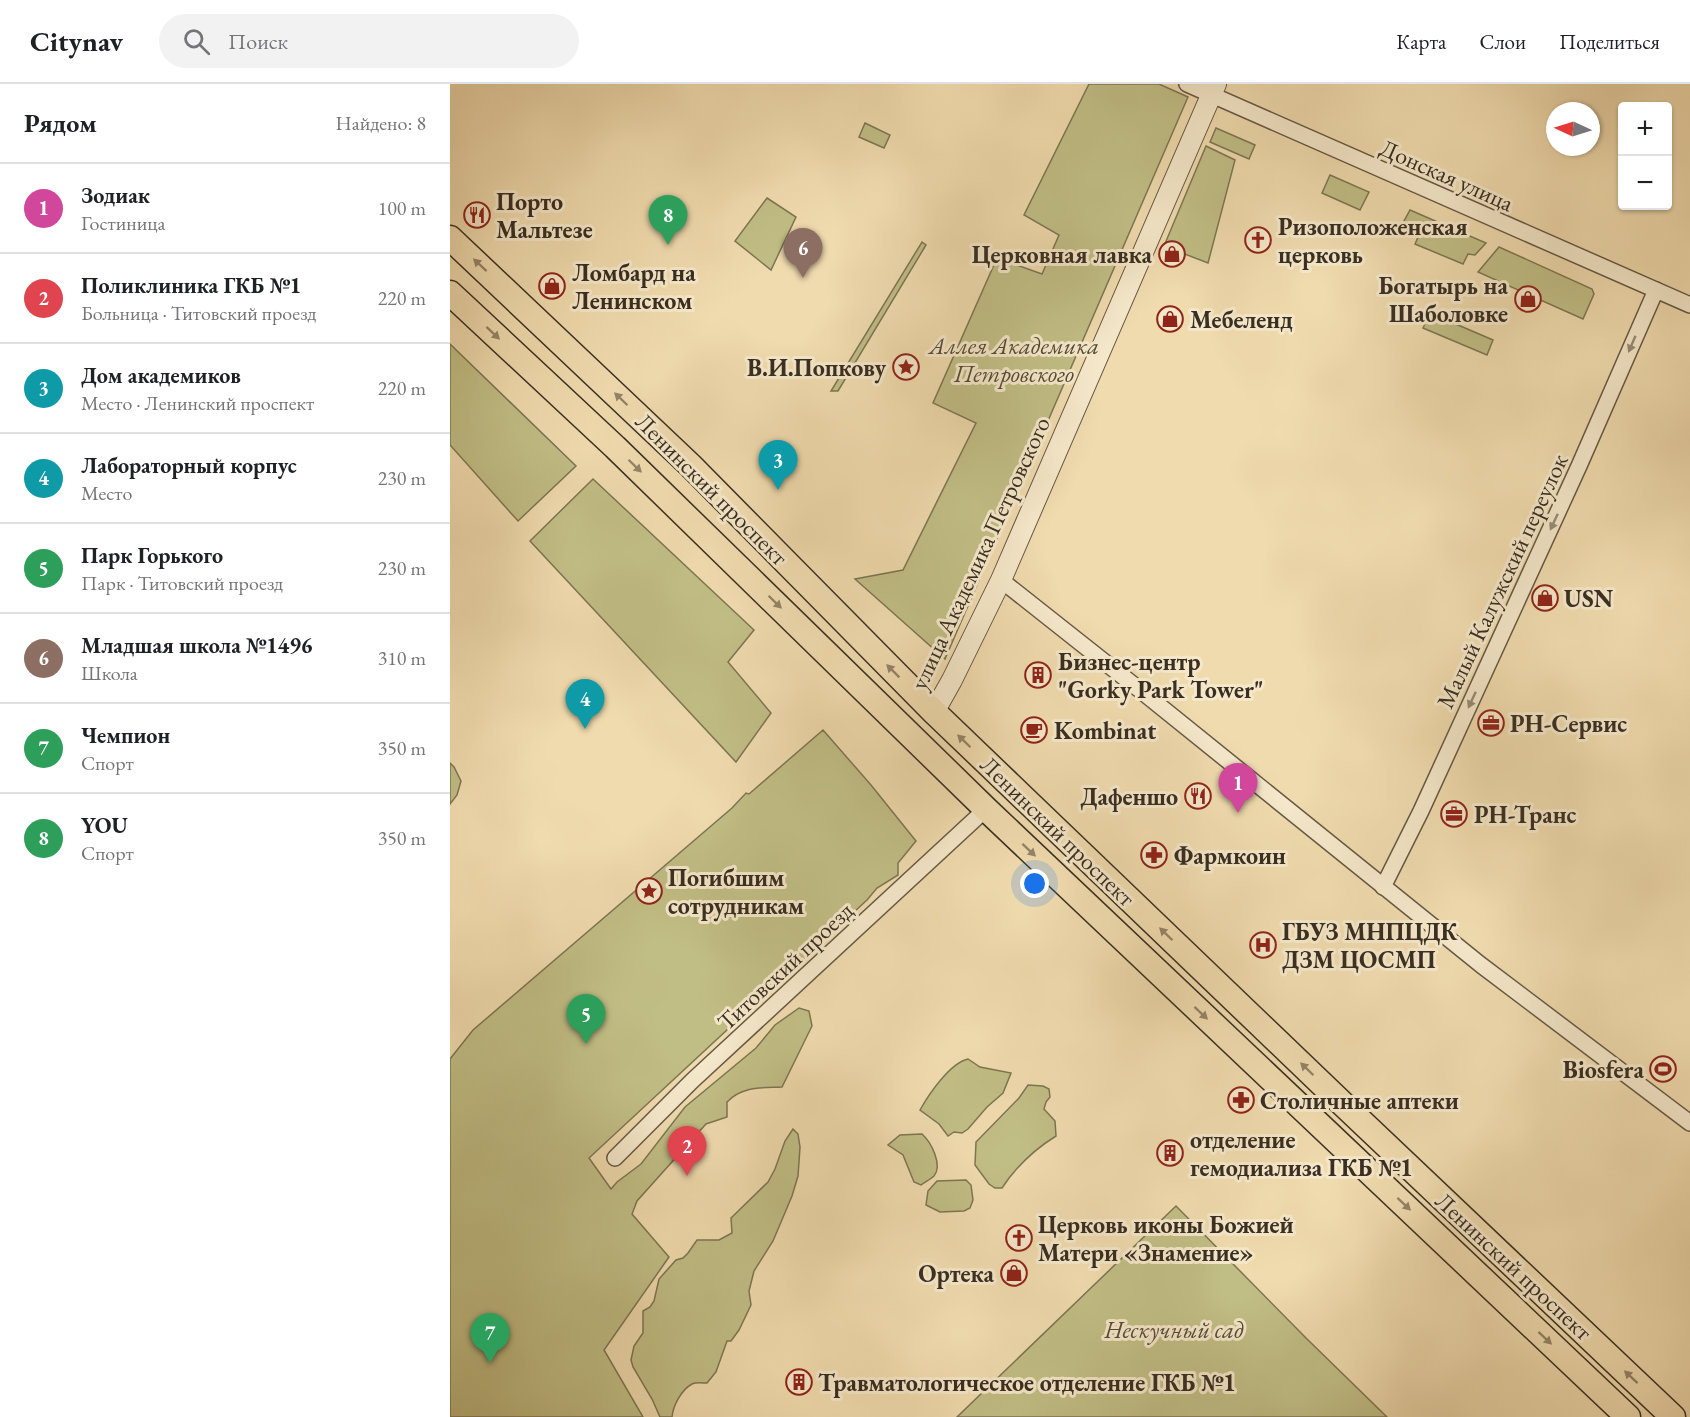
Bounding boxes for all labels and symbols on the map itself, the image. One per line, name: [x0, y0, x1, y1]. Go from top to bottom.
north arrow: [1546, 102, 1600, 156]
street label: Донская улица: [1375, 132, 1519, 218]
place label: Порто Мальтезе: [496, 186, 593, 245]
pin: 8: [648, 196, 688, 245]
restaurant icon: Порто Мальтезе: [462, 200, 492, 230]
place label: Ризоположенская церковь: [1278, 211, 1468, 270]
church icon: Ризоположенская церковь: [1243, 225, 1273, 255]
pin: 6: [784, 228, 822, 278]
place label: Церковная лавка: [972, 239, 1152, 270]
shop icon: Церковная лавка: [1157, 239, 1187, 269]
place label: Ломбард на Ленинском: [572, 257, 696, 316]
one-way arrow: [473, 259, 487, 273]
place label: Богатырь на Шаболовке: [1378, 270, 1508, 329]
shop icon: Ломбард на Ленинском: [537, 271, 567, 301]
shop icon: Богатырь на Шаболовке: [1513, 284, 1543, 314]
shop icon: Мебеленд: [1155, 304, 1185, 334]
place label: Мебеленд: [1190, 304, 1293, 335]
one-way arrow: [485, 325, 499, 339]
park label: Аллея Академика Петровского: [927, 330, 1099, 389]
one-way arrow: [1627, 335, 1637, 353]
place label: В.И.Попкову: [747, 352, 886, 384]
place icon: В.И.Попкову: [891, 352, 921, 382]
one-way arrow: [615, 393, 629, 407]
street label: Ленинский проспект: [629, 406, 795, 572]
street label: улица Академика Петровского: [903, 411, 1057, 695]
pin: 3: [758, 440, 798, 490]
street label: Малый Калужский переулок: [1429, 448, 1575, 713]
one-way arrow: [627, 459, 641, 473]
one-way arrow: [1549, 514, 1558, 531]
shop icon: USN: [1530, 583, 1560, 613]
place label: USN: [1564, 583, 1614, 614]
one-way arrow: [767, 595, 782, 609]
place label: Бизнес-центр "Gorky Park Tower": [1058, 646, 1264, 706]
building icon: Бизнес-центр "Gorky Park Tower": [1023, 660, 1053, 690]
one-way arrow: [886, 663, 900, 678]
pin: 4: [566, 680, 604, 729]
one-way arrow: [1468, 691, 1477, 708]
office icon: РН-Сервис: [1476, 708, 1506, 738]
place label: РН-Сервис: [1510, 708, 1627, 739]
cafe icon: Kombinat: [1019, 715, 1049, 745]
place label: Kombinat: [1054, 715, 1156, 746]
one-way arrow: [957, 734, 972, 748]
street label: Ленинский проспект: [974, 749, 1142, 913]
pin: 1: [1218, 764, 1258, 813]
place label: Дафеншо: [1080, 781, 1178, 812]
restaurant icon: Дафеншо: [1183, 781, 1213, 811]
office icon: РН-Транс: [1439, 799, 1469, 829]
place label: РН-Транс: [1474, 799, 1577, 830]
pharmacy icon: Фармкоин: [1139, 840, 1169, 870]
place label: Фармкоин: [1174, 840, 1286, 871]
one-way arrow: [1021, 842, 1035, 856]
place label: Погибшим сотрудникам: [668, 862, 804, 922]
your location: [1020, 869, 1049, 898]
place icon: Погибшим сотрудникам: [634, 876, 664, 906]
street label: Титовский проезд: [711, 895, 860, 1037]
place label: ГБУЗ МНПЦДК ДЗМ ЦОСМП: [1282, 916, 1458, 975]
one-way arrow: [1159, 928, 1173, 942]
hospital icon: ГБУЗ МНПЦДК ДЗМ ЦОСМП: [1248, 930, 1278, 960]
pin: 5: [566, 994, 606, 1044]
one-way arrow: [1193, 1005, 1207, 1019]
place label: Biosfera: [1563, 1054, 1644, 1085]
sports icon: Biosfera: [1648, 1054, 1678, 1084]
one-way arrow: [1299, 1062, 1314, 1076]
pharmacy icon: Столичные аптеки: [1226, 1085, 1256, 1115]
place label: Столичные аптеки: [1260, 1085, 1459, 1116]
place label: отделение гемодиализа ГКБ №1: [1190, 1124, 1413, 1183]
pin: 2: [668, 1126, 706, 1176]
building icon: отделение гемодиализа ГКБ №1: [1155, 1138, 1185, 1168]
street label: Ленинский проспект: [1429, 1185, 1599, 1347]
one-way arrow: [1396, 1197, 1410, 1211]
place label: Церковь иконы Божией Матери «Знамение»: [1038, 1209, 1294, 1268]
church icon: Церковь иконы Божией Матери «Знамение»: [1004, 1223, 1034, 1253]
place label: Ортека: [918, 1258, 994, 1289]
shop icon: Ортека: [999, 1258, 1029, 1288]
pin: 7: [470, 1314, 510, 1363]
park label: Нескучный сад: [1103, 1314, 1244, 1345]
one-way arrow: [1538, 1331, 1552, 1345]
building icon: Травматологическое отделение ГКБ №1: [784, 1367, 814, 1397]
place label: Травматологическое отделение ГКБ №1: [818, 1367, 1236, 1398]
one-way arrow: [1624, 1371, 1639, 1384]

